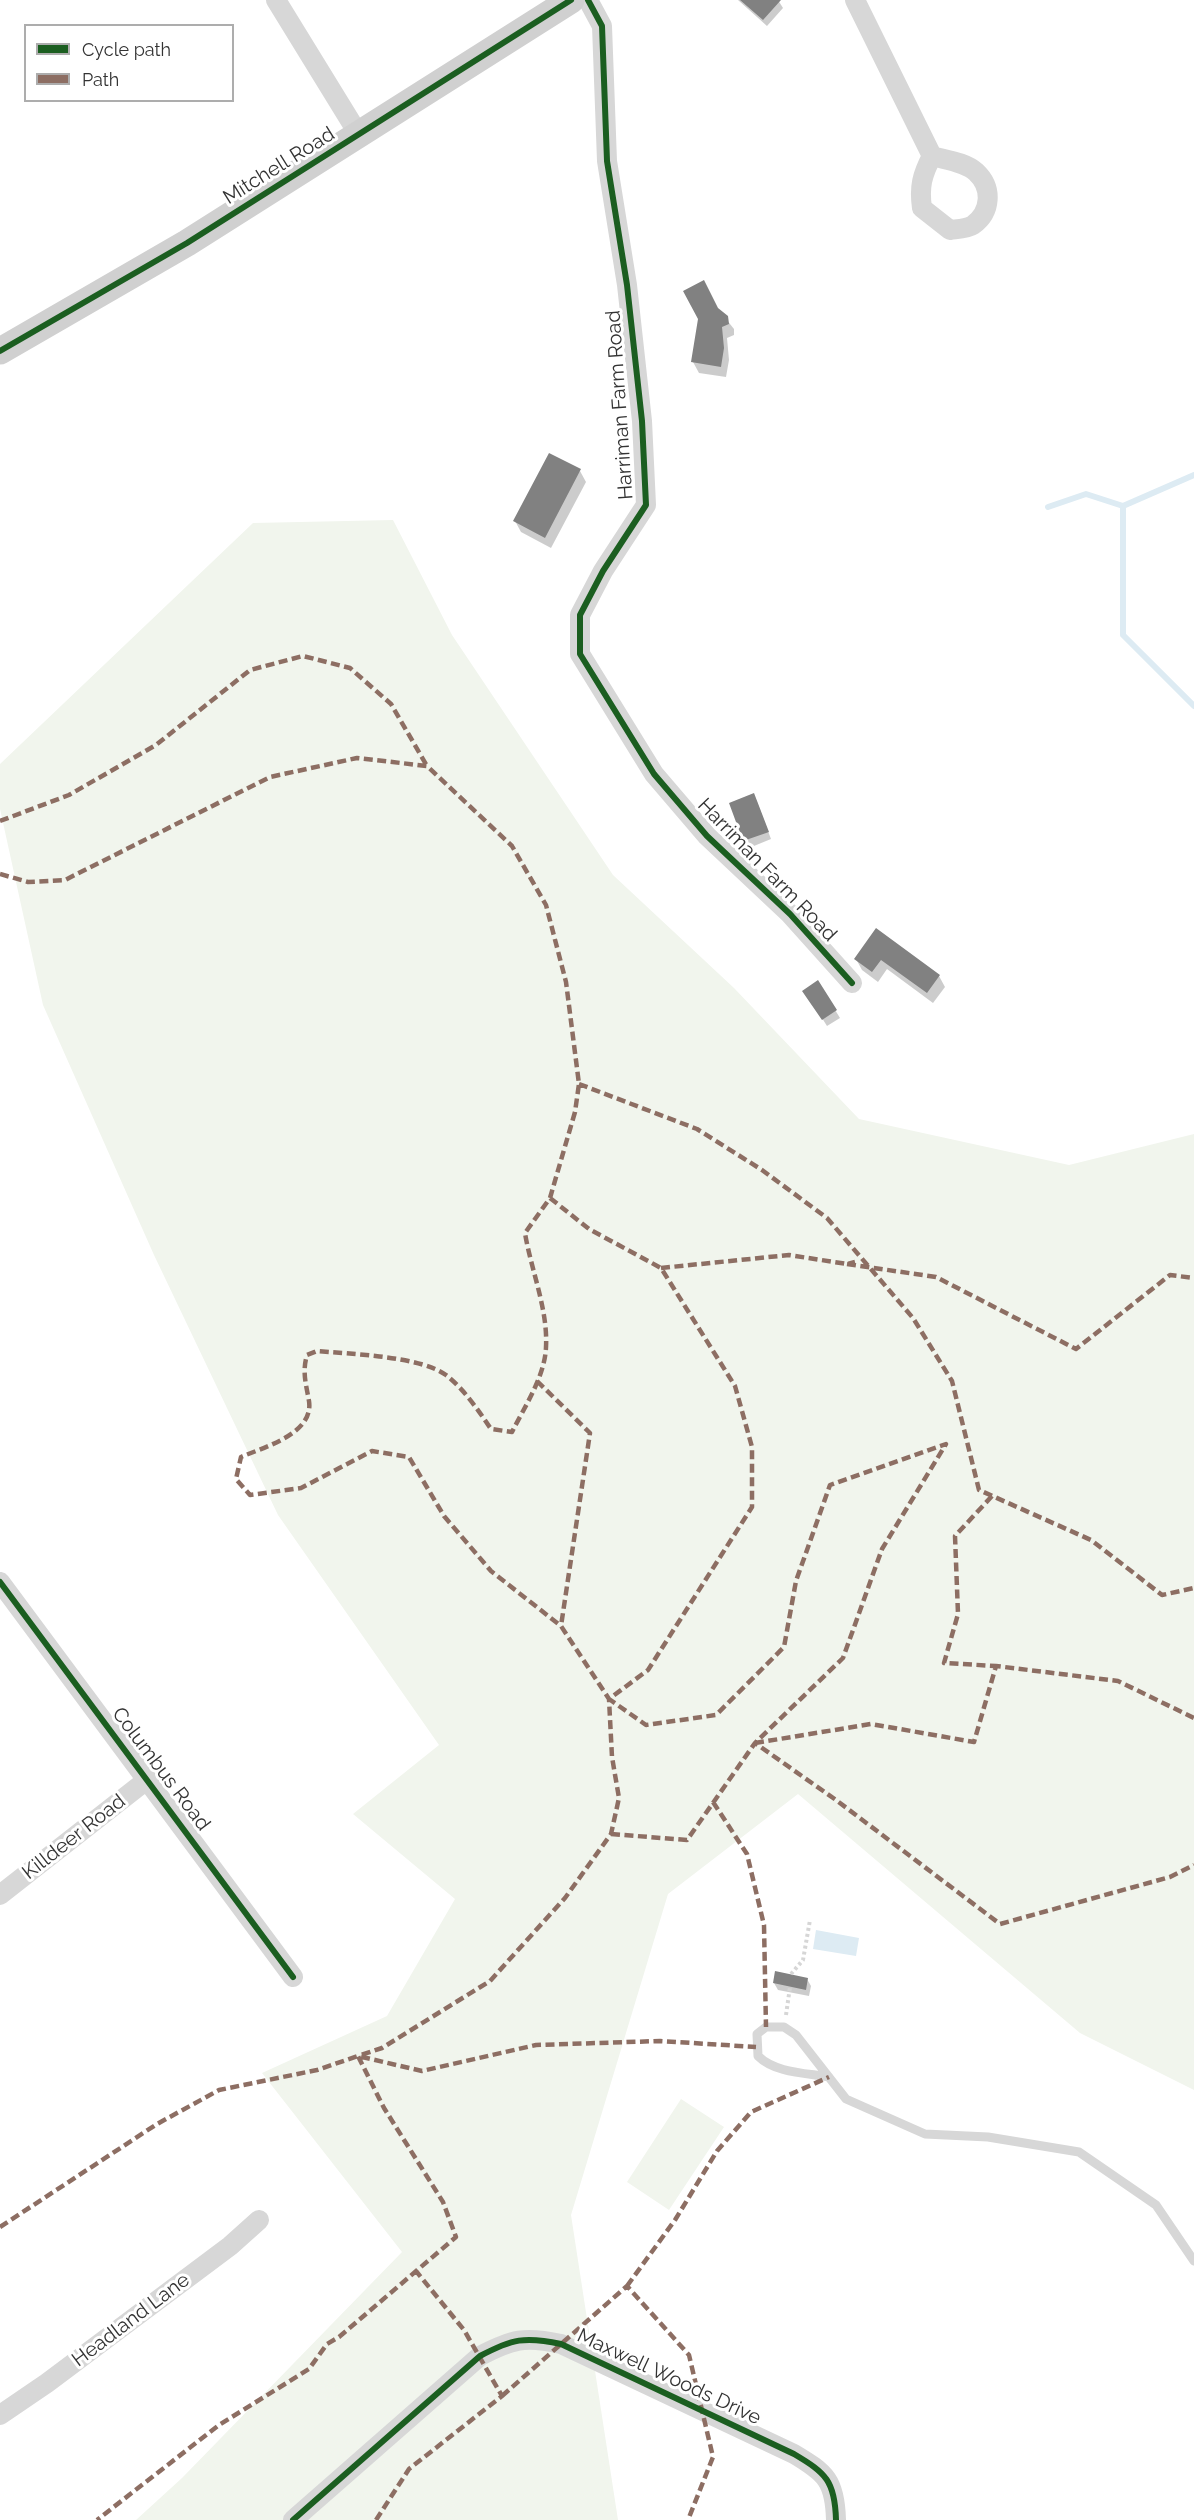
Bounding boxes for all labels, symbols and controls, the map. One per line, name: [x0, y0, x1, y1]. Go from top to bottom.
legend: [24, 24, 234, 102]
text: Cycle path: [82, 39, 171, 60]
text: Path: [82, 69, 119, 90]
street label: Mitchell Road: [219, 122, 339, 210]
street label: Harriman Farm Road: [601, 309, 639, 501]
street label: Harriman Farm Road: [692, 793, 842, 947]
street label: Columbus Road: [107, 1703, 215, 1835]
street label: Killdeer Road: [18, 1789, 130, 1885]
street label: Headland Lane: [67, 2268, 195, 2372]
street label: Maxwell Woods Drive: [573, 2324, 765, 2430]

